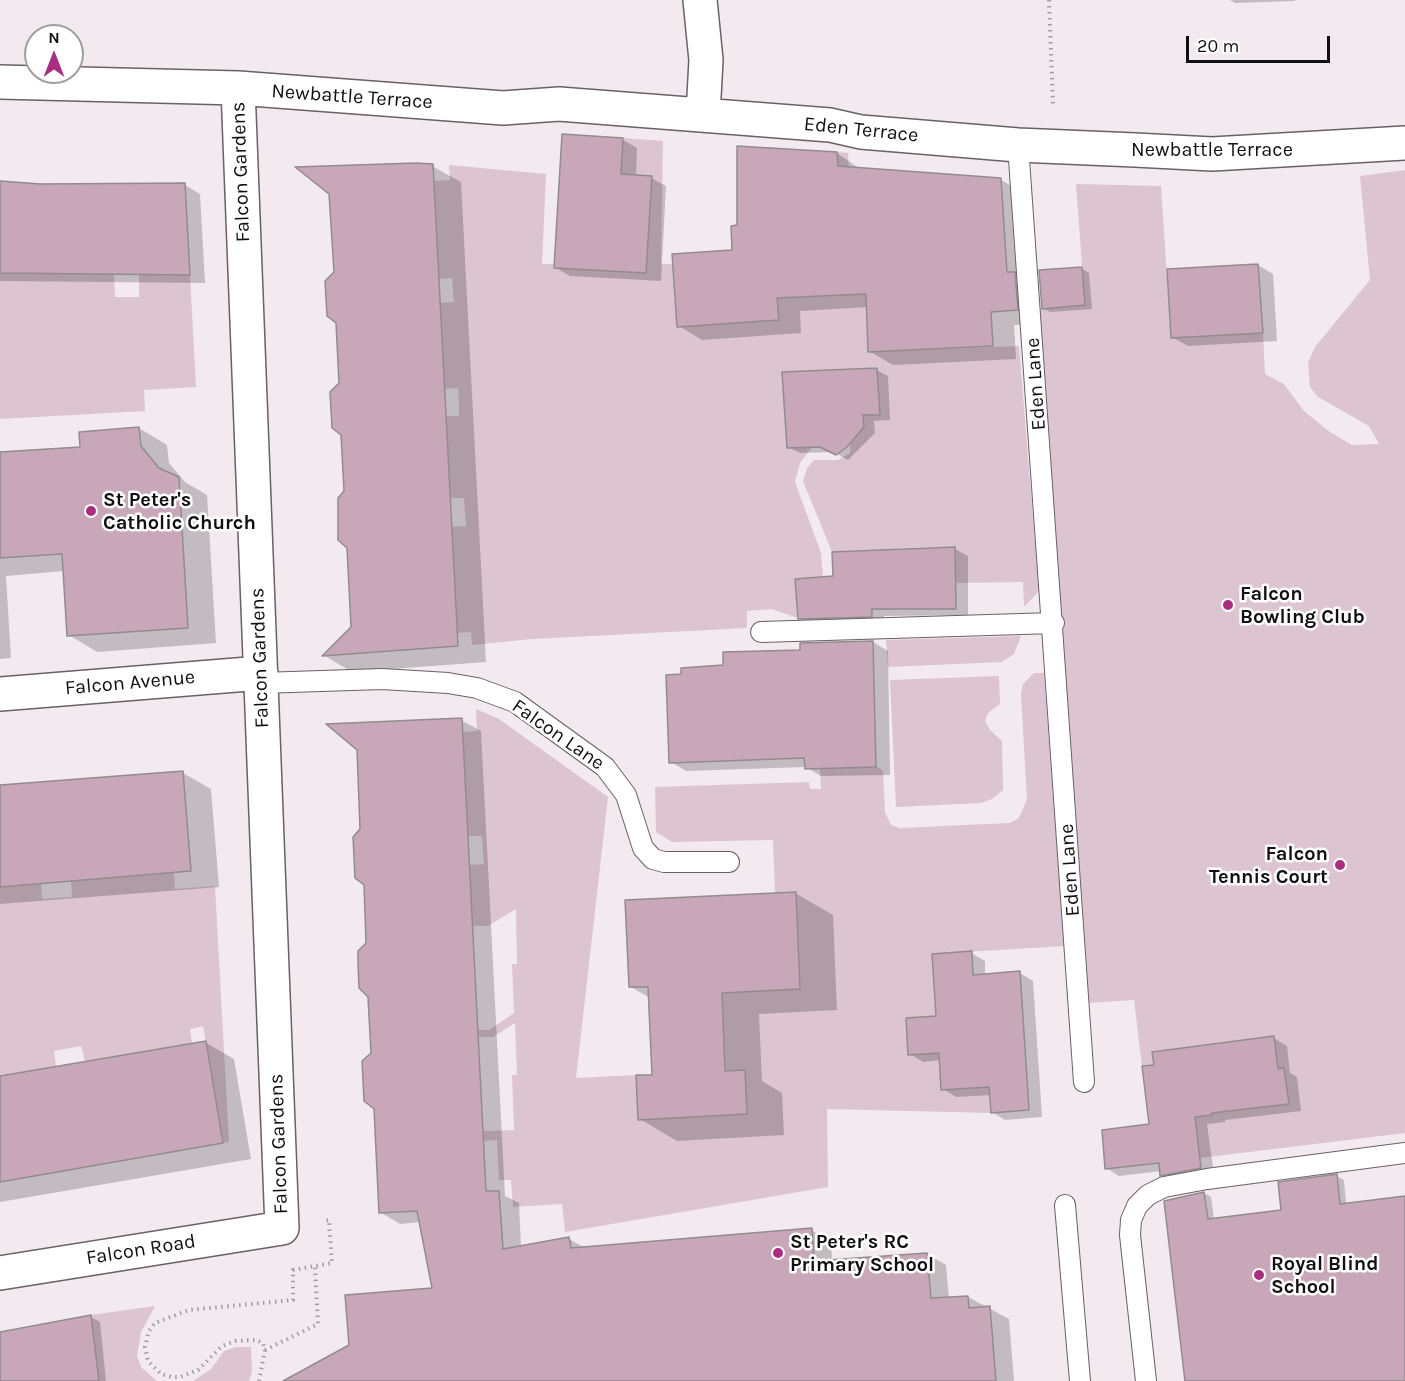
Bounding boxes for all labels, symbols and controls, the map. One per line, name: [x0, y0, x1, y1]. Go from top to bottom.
north arrow: [24, 24, 84, 84]
scale bar: [1189, 24, 1333, 62]
text: N: [48, 28, 60, 47]
text: 20 m: [1197, 35, 1239, 57]
street label: Newbattle Terrace: [270, 79, 434, 115]
street label: Falcon Gardens: [227, 101, 255, 243]
street label: Eden Terrace: [803, 112, 919, 148]
street label: Newbattle Terrace: [1131, 138, 1293, 162]
street label: Eden Lane: [1021, 337, 1051, 431]
place label: St Peter's Catholic Church: [103, 488, 256, 535]
marker: St Peter's Catholic Church: [84, 504, 98, 518]
place label: Falcon Bowling Club: [1240, 582, 1365, 629]
street label: Falcon Gardens: [246, 587, 274, 729]
marker: Falcon Bowling Club: [1221, 598, 1235, 612]
street label: Falcon Avenue: [64, 665, 196, 701]
street label: Falcon Lane: [507, 694, 609, 776]
street label: Eden Lane: [1055, 823, 1085, 917]
place label: Falcon Tennis Court: [1209, 842, 1328, 889]
marker: Falcon Tennis Court: [1333, 858, 1347, 872]
street label: Falcon Gardens: [265, 1073, 293, 1215]
street label: Falcon Road: [84, 1229, 198, 1271]
place label: St Peter's RC Primary School: [790, 1230, 934, 1277]
marker: St Peter's RC Primary School: [771, 1246, 785, 1260]
place label: Royal Blind School: [1271, 1252, 1378, 1299]
marker: Royal Blind School: [1252, 1268, 1266, 1282]

